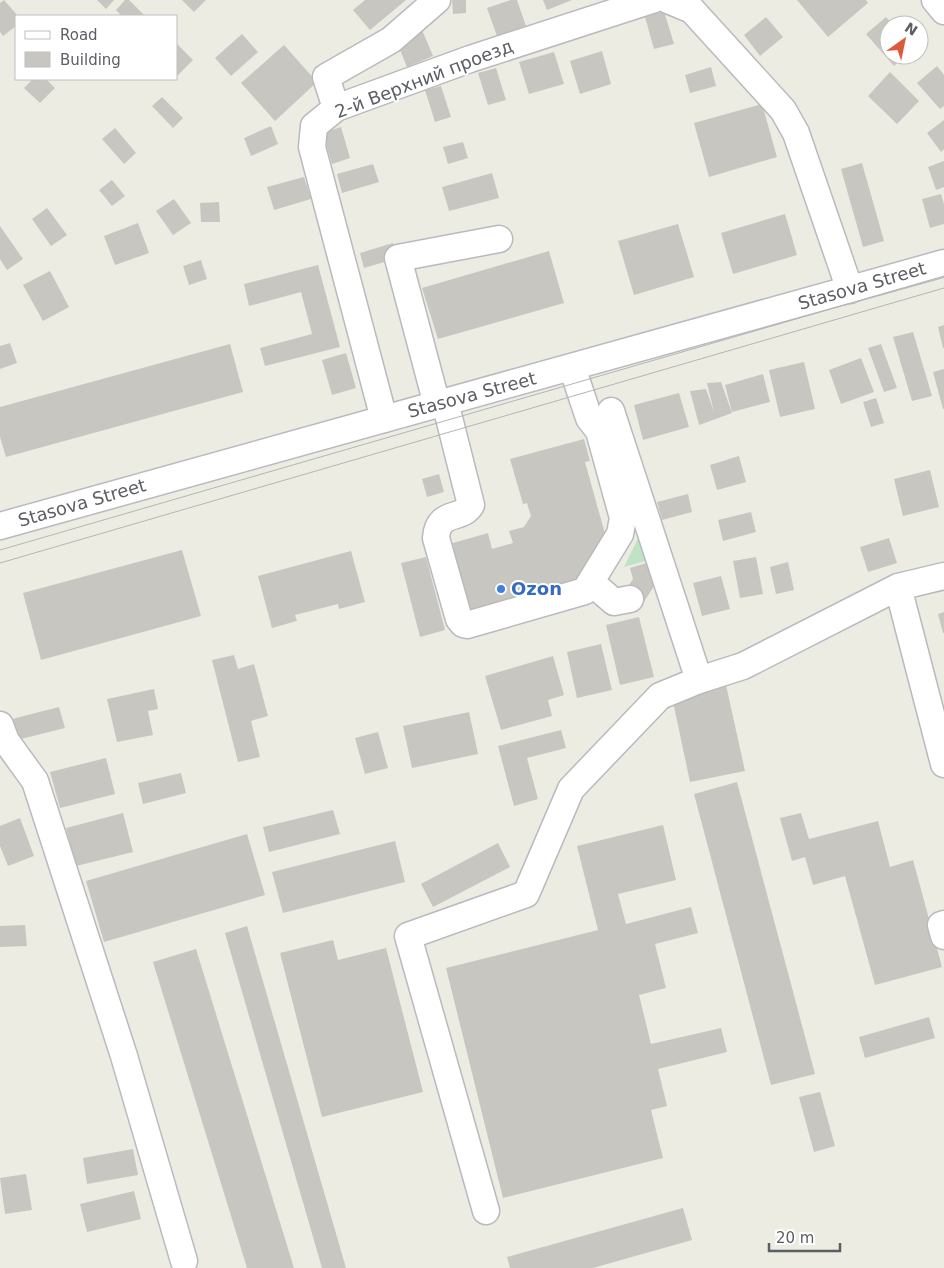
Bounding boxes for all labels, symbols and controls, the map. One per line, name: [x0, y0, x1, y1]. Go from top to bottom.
legend: [15, 15, 178, 80]
north arrow: [879, 15, 929, 65]
text: N: [902, 19, 920, 39]
text: Road: [60, 26, 98, 44]
street label: 2-й Верхний проезд: [332, 35, 516, 122]
text: Building: [60, 51, 121, 69]
street label: Stasova Street: [796, 257, 928, 314]
street label: Stasova Street: [405, 367, 538, 422]
street label: Stasova Street: [16, 474, 148, 531]
place label: Ozon: [511, 578, 562, 599]
marker: Ozon: [495, 583, 507, 595]
scale bar: [769, 1220, 840, 1252]
text: 20 m: [776, 1229, 814, 1247]

